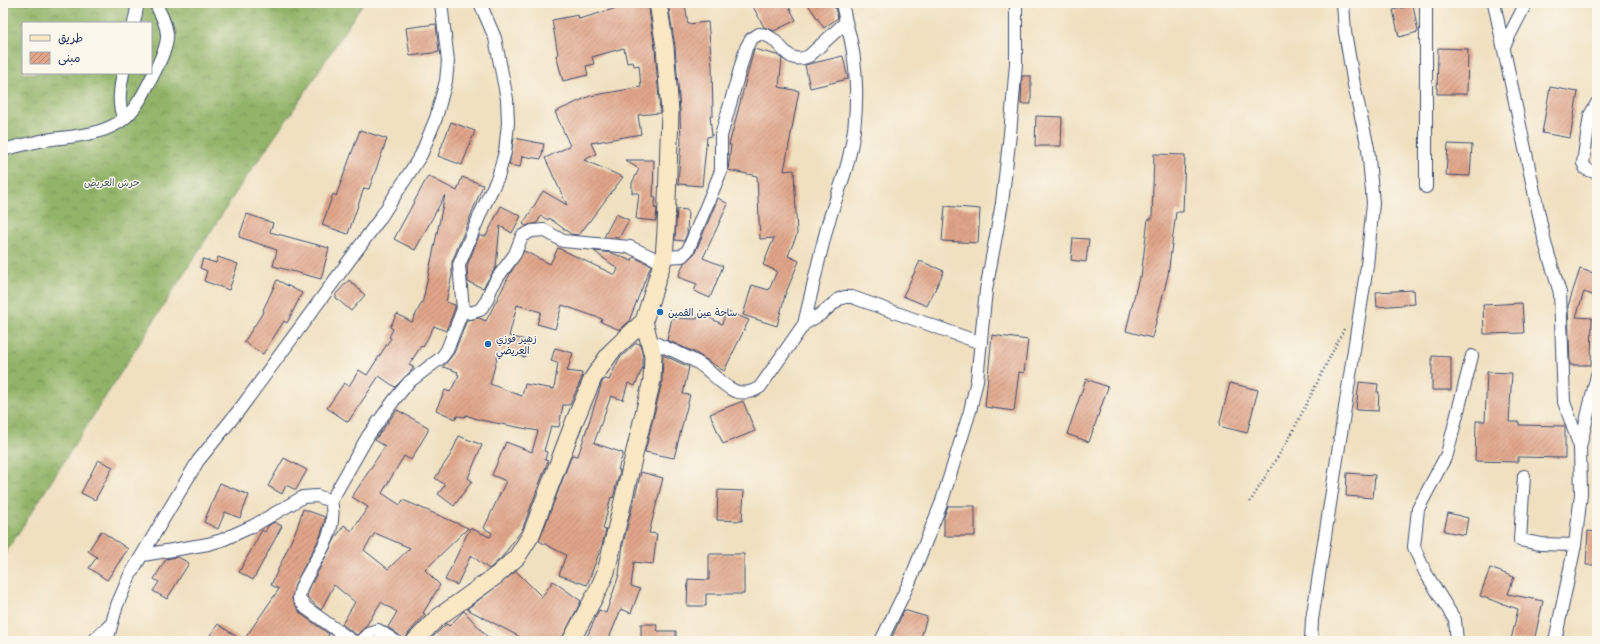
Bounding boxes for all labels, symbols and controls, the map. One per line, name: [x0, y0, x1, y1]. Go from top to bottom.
legend: [22, 22, 152, 74]
text: طريق: [58, 28, 83, 46]
text: مبنى: [58, 48, 81, 66]
park label: حرش العريض: [84, 174, 140, 189]
place label: ساحة عين القمين: [668, 304, 738, 319]
marker: ساحة عين القمين: [655, 307, 665, 317]
place label: زهير فوزي العريضي: [496, 330, 537, 360]
marker: زهير فوزي العريضي: [483, 339, 493, 349]

